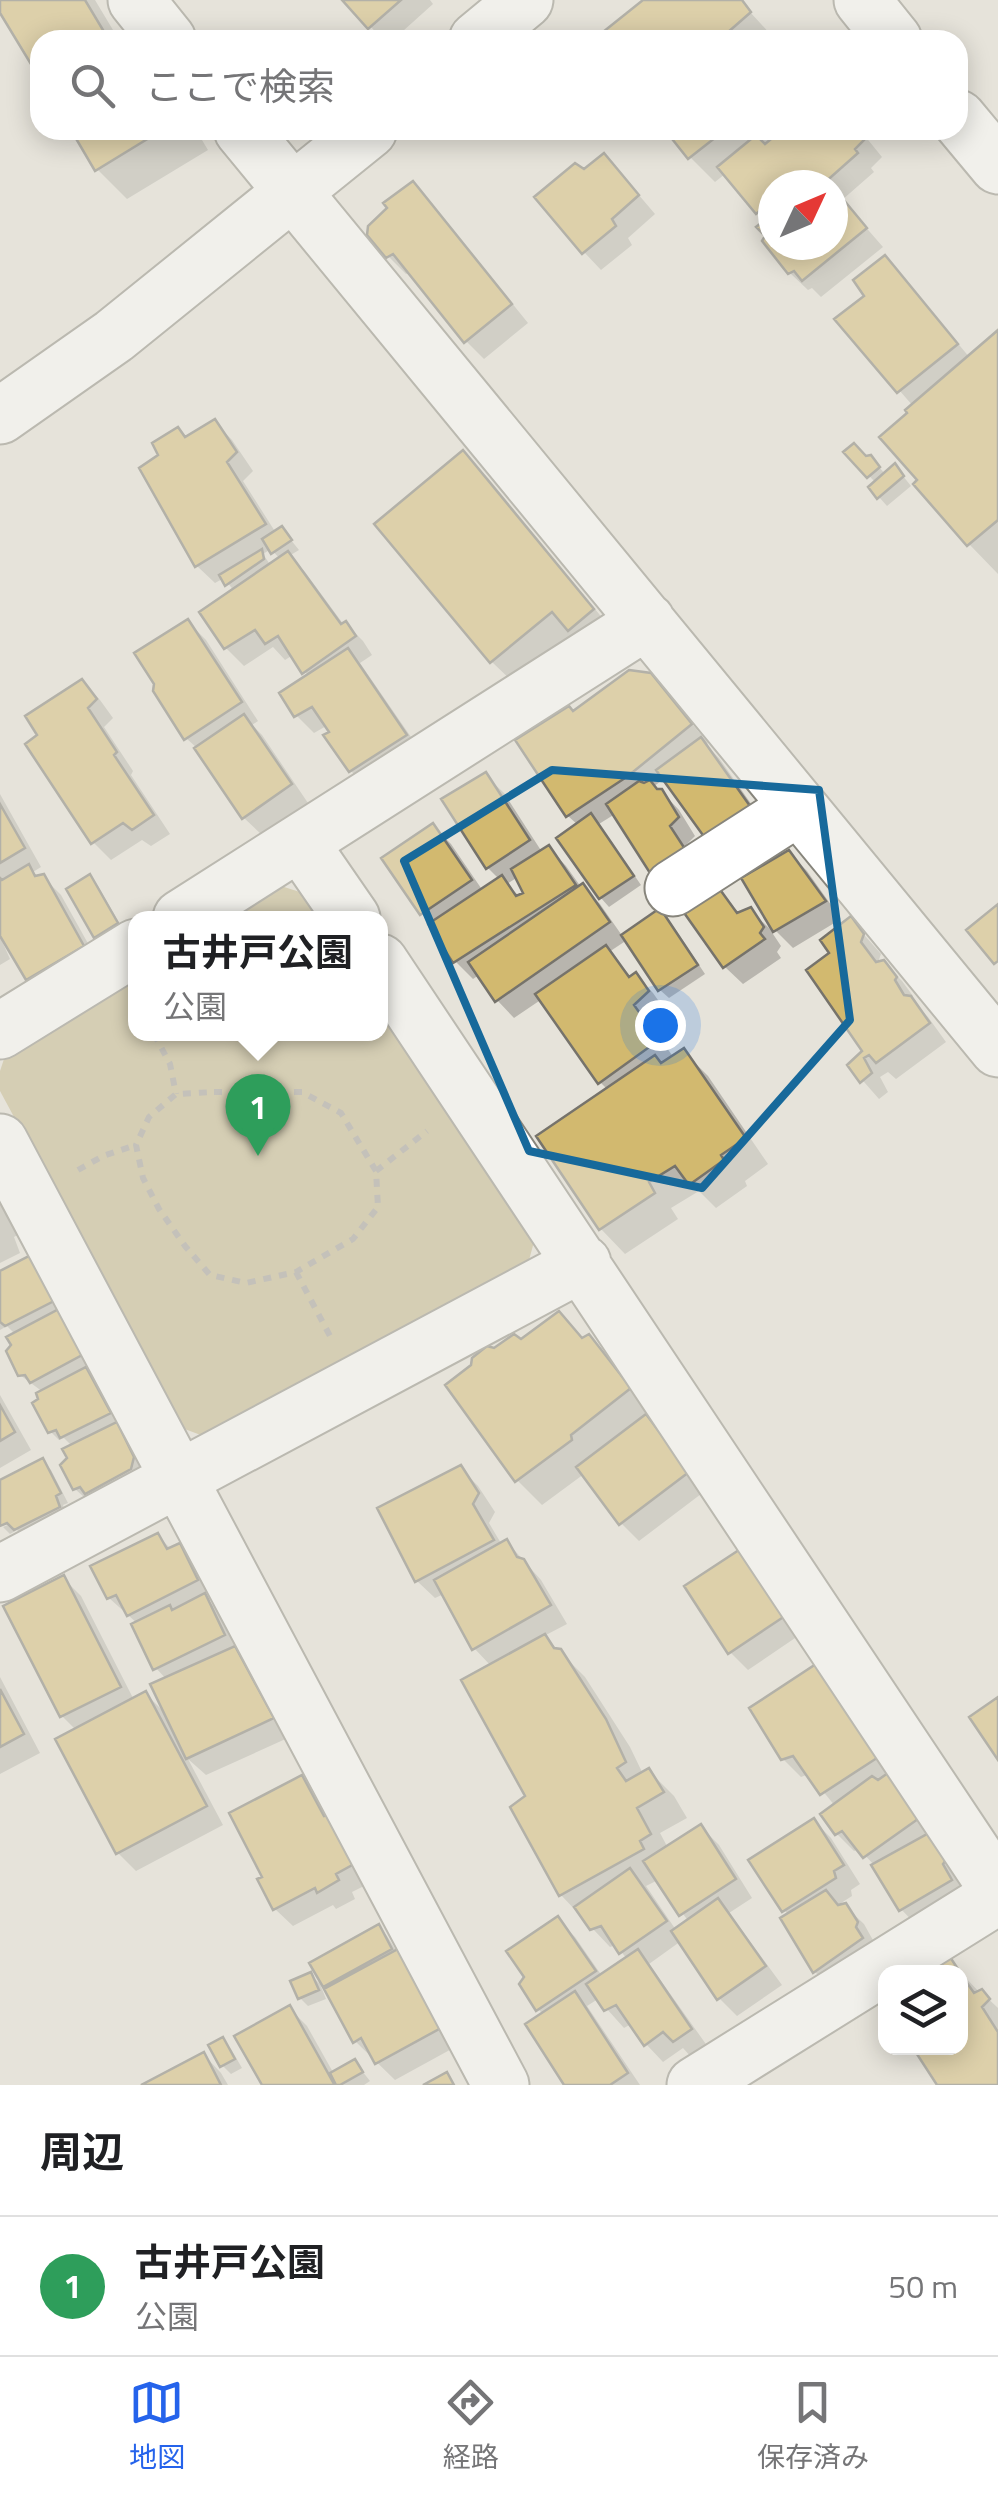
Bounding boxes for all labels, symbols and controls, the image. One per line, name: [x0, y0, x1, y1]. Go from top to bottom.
search box: [30, 30, 968, 140]
text: ここで検索: [145, 57, 335, 115]
icon: search: [65, 58, 120, 113]
north arrow: [758, 170, 848, 260]
popup: [128, 911, 388, 1041]
text: 古井戸公園: [163, 923, 353, 981]
text: 公園: [163, 982, 227, 1030]
your location: [635, 1000, 686, 1051]
pin: 1: [226, 1074, 290, 1156]
map controls: [878, 1965, 968, 2055]
button: layers: [878, 1965, 968, 2055]
text: 周辺: [40, 2119, 124, 2183]
text: 古井戸公園: [135, 2233, 325, 2291]
text: 1: [64, 2262, 81, 2310]
text: 50 m: [888, 2262, 958, 2310]
text: 公園: [135, 2292, 199, 2340]
tab: 地図: [129, 2375, 185, 2478]
tab: 経路: [443, 2375, 499, 2478]
tab: 保存済み: [757, 2375, 869, 2478]

